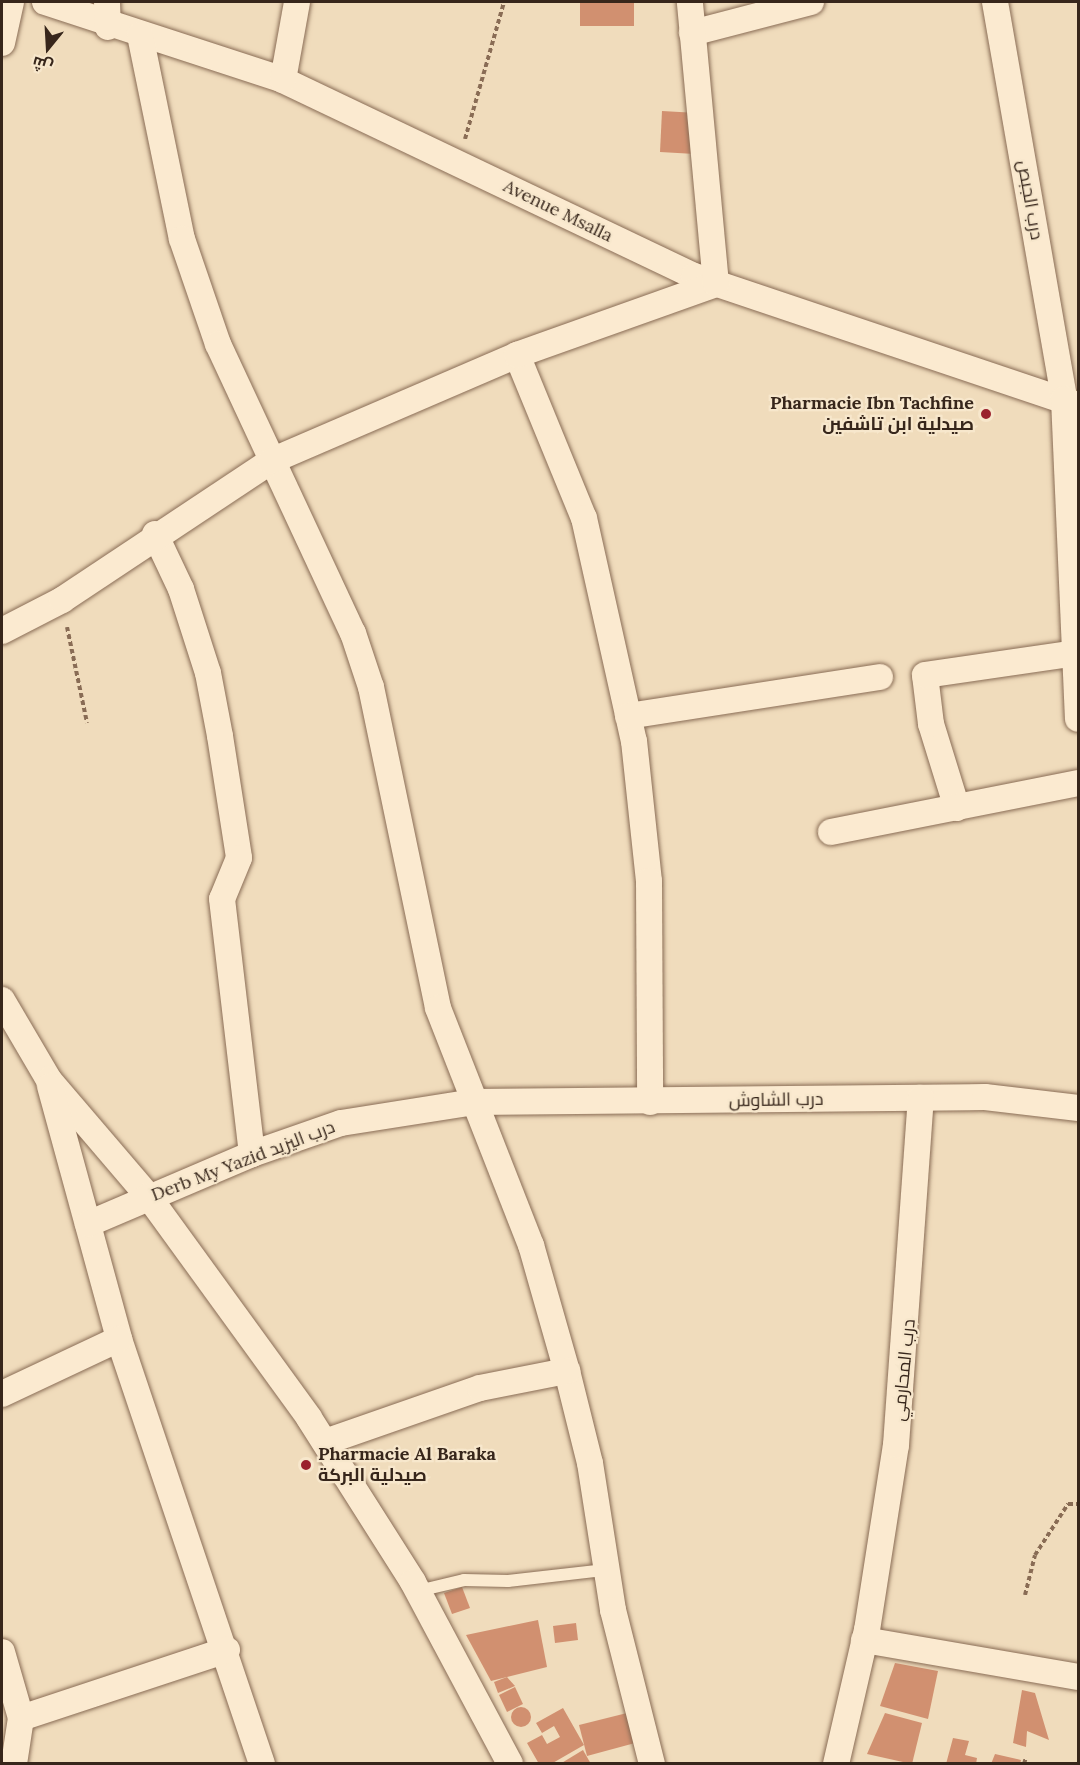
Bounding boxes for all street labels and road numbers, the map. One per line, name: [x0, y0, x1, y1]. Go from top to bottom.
street label: درب الجبص: [1012, 159, 1048, 241]
street label: Avenue Msalla: [500, 175, 616, 247]
street label: درب الشاوش: [729, 1088, 823, 1112]
street label: Derb My Yazid درب اليزيد: [148, 1116, 338, 1206]
street label: درب المحارمي: [888, 1318, 920, 1422]

